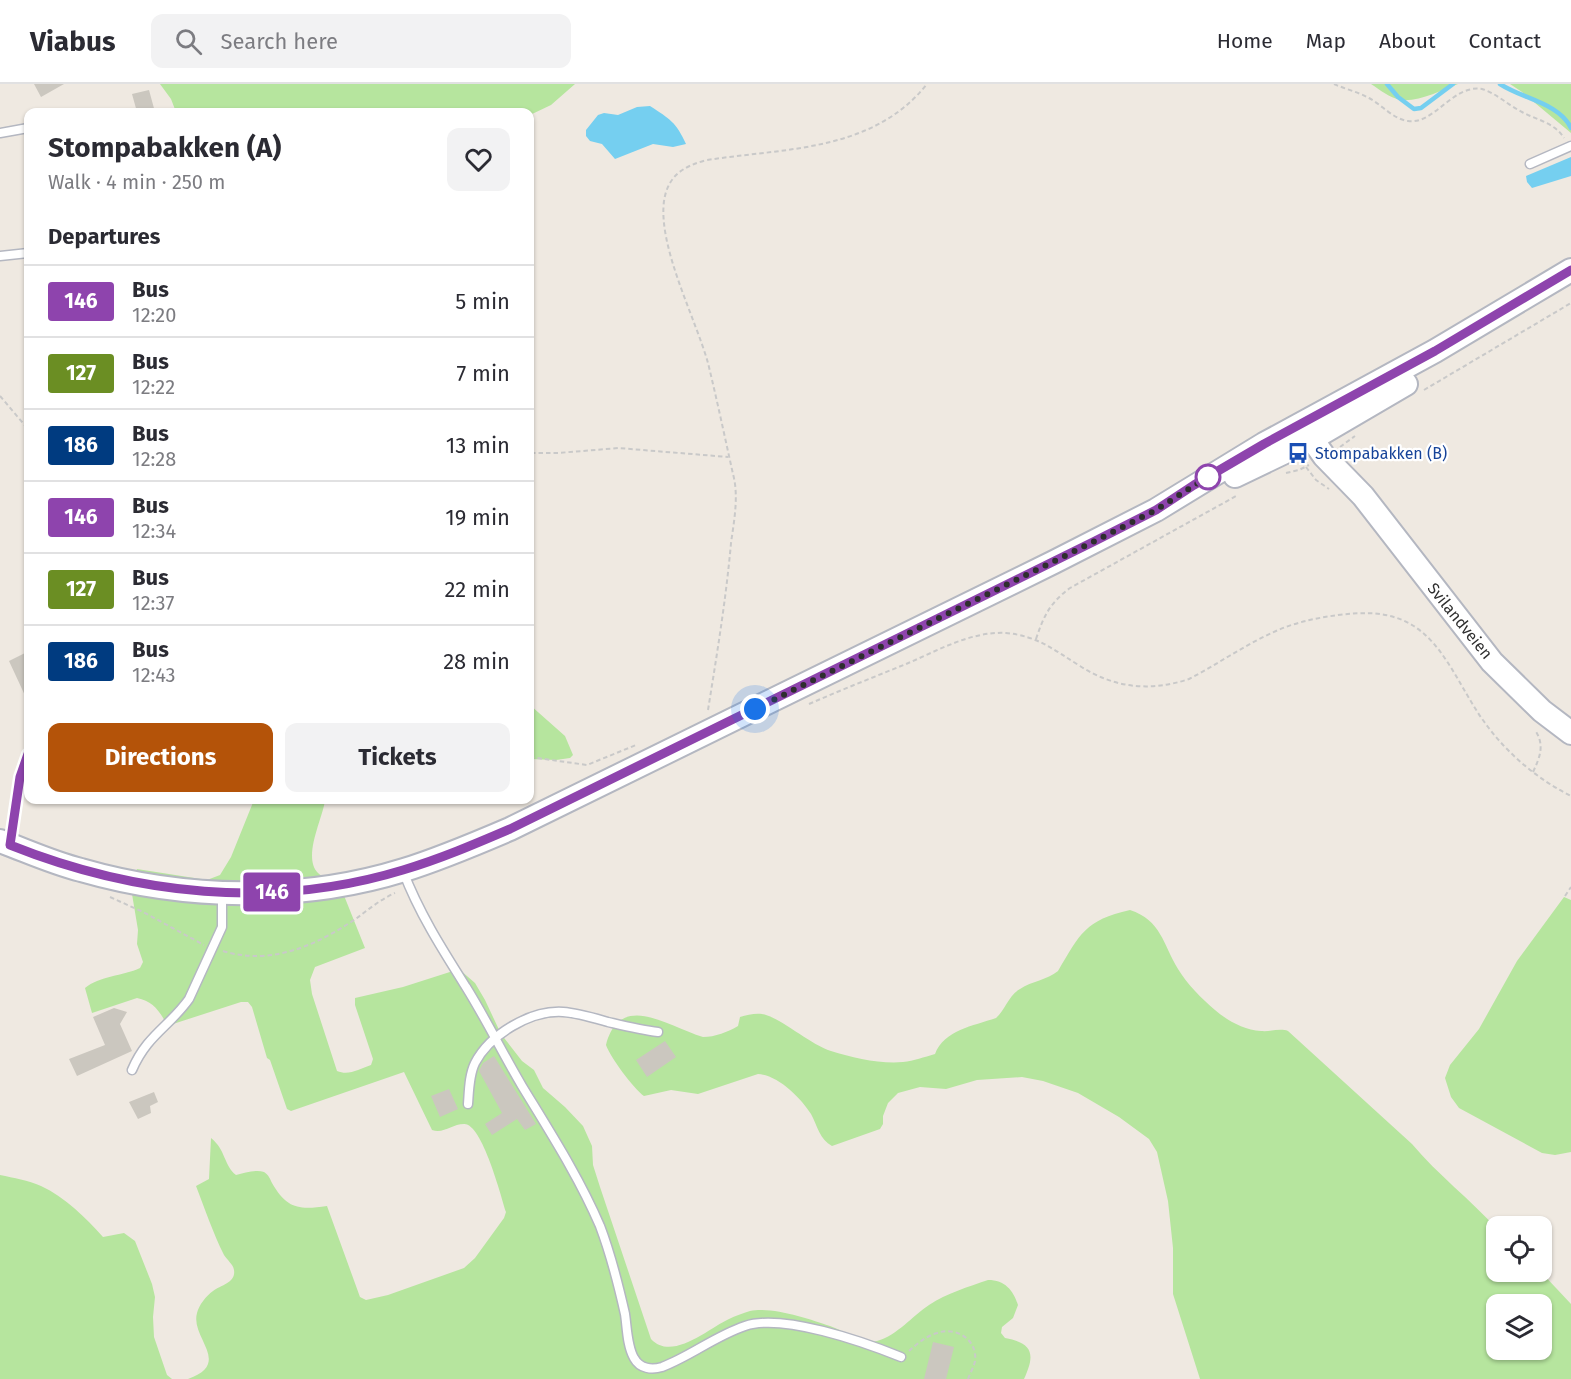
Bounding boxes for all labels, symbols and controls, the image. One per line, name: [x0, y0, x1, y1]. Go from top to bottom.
search box: [151, 14, 571, 68]
text: Viabus: [30, 25, 115, 58]
icon: search: [172, 25, 205, 58]
text: Search here: [220, 28, 338, 55]
text: Home: [1217, 28, 1273, 54]
text: Map: [1306, 28, 1346, 54]
text: About: [1379, 28, 1436, 54]
text: Contact: [1469, 28, 1541, 54]
button: heart: [447, 128, 510, 191]
text: Stompabakken (A): [48, 131, 281, 164]
text: Walk · 4 min · 250 m: [48, 170, 225, 194]
text: Departures: [48, 223, 160, 250]
text: Bus: [132, 276, 169, 303]
text: 146: [64, 288, 98, 314]
text: 5 min: [455, 288, 510, 315]
text: 12:20: [132, 303, 176, 327]
text: Bus: [132, 348, 169, 375]
text: 127: [66, 360, 96, 386]
text: 7 min: [456, 360, 510, 387]
text: 12:22: [132, 375, 175, 399]
text: Bus: [132, 420, 169, 447]
text: 186: [64, 432, 98, 458]
text: 13 min: [446, 432, 510, 459]
bus stop icon: Stompabakken (B): [1286, 441, 1310, 465]
place label: Stompabakken (B): [1315, 444, 1447, 463]
text: 12:28: [132, 447, 176, 471]
unlabelled marker: [1195, 464, 1221, 490]
text: Bus: [132, 492, 169, 519]
text: 146: [64, 504, 98, 530]
text: 19 min: [445, 504, 510, 531]
text: 12:34: [132, 519, 176, 543]
text: Bus: [132, 564, 169, 591]
text: 127: [66, 576, 96, 602]
text: 22 min: [444, 576, 510, 603]
street label: Svilandveien: [1424, 579, 1496, 663]
text: 12:37: [132, 591, 174, 615]
text: Bus: [132, 636, 169, 663]
text: 186: [64, 648, 98, 674]
text: 28 min: [443, 648, 510, 675]
text: 12:43: [132, 663, 176, 687]
your location: [740, 694, 770, 724]
button: Directions: [48, 723, 273, 792]
button: Tickets: [285, 723, 510, 792]
line badge: 146: [238, 872, 306, 912]
text: 146: [255, 879, 289, 905]
map controls: [1486, 1216, 1552, 1360]
button: locate: [1486, 1216, 1552, 1282]
button: layers: [1486, 1294, 1552, 1360]

